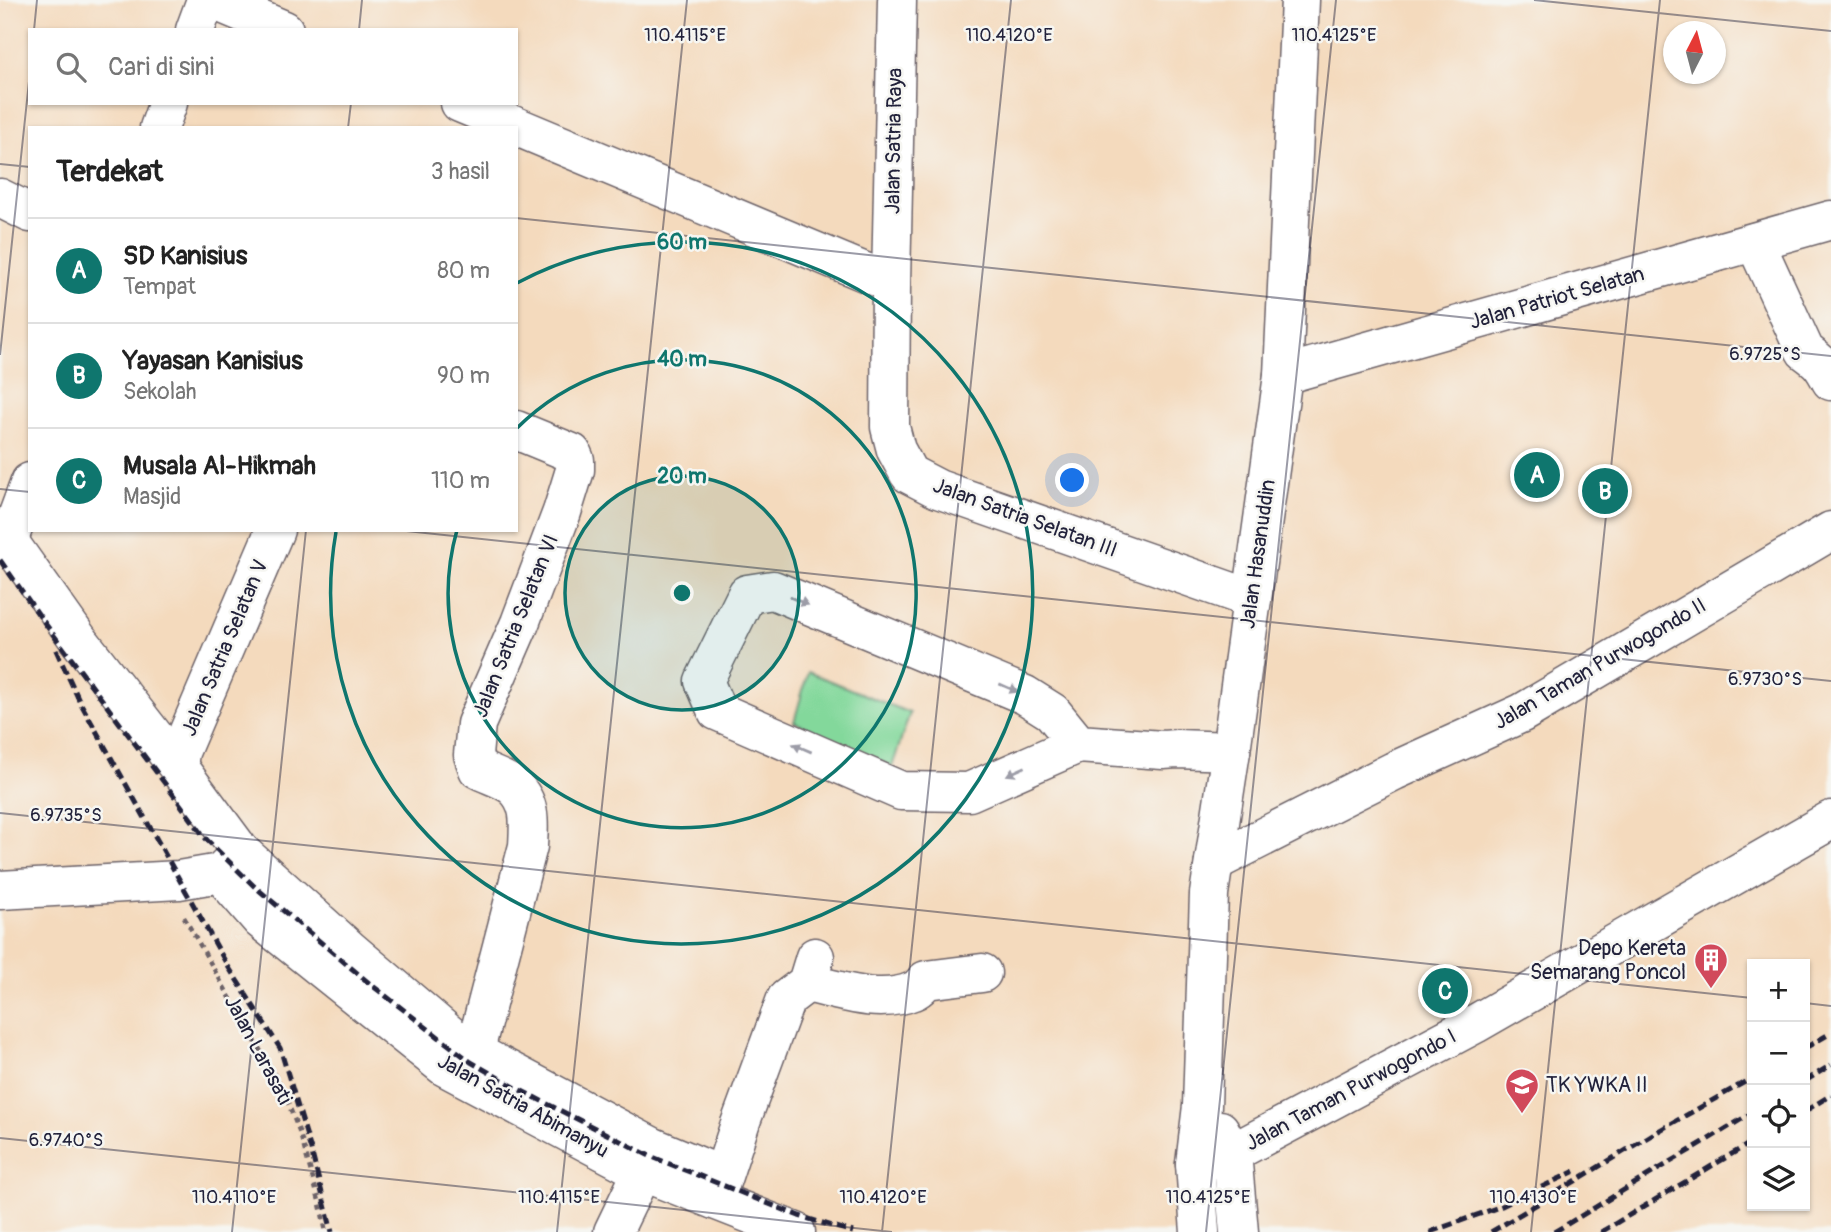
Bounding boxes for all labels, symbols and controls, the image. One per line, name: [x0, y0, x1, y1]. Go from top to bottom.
north arrow: [1663, 21, 1726, 84]
text: 110.4115°E: [644, 24, 726, 47]
text: 110.4120°E: [965, 24, 1053, 47]
text: 110.4125°E: [1292, 24, 1376, 47]
search box: [28, 28, 518, 105]
icon: search: [52, 48, 90, 86]
text: Cari di sini: [108, 51, 214, 83]
street label: Jalan Satria Raya: [879, 68, 909, 214]
text: Terdekat: [56, 153, 163, 190]
text: 3 hasil: [431, 157, 490, 186]
text: 60 m: [657, 229, 707, 256]
text: SD Kanisius: [123, 240, 247, 272]
text: A: [72, 256, 86, 285]
text: 80 m: [437, 256, 490, 285]
street label: Jalan Patriot Selatan: [1467, 260, 1647, 336]
text: Tempat: [123, 272, 196, 301]
text: 6.9725°S: [1729, 343, 1801, 366]
text: Yayasan Kanisius: [123, 345, 303, 377]
text: 40 m: [657, 346, 707, 373]
text: B: [72, 361, 86, 390]
text: 90 m: [437, 361, 490, 390]
text: Sekolah: [123, 377, 197, 406]
pin: A: [1514, 449, 1560, 501]
text: Musala Al-Hikmah: [123, 450, 316, 482]
text: 20 m: [657, 463, 707, 490]
your location: [1055, 463, 1089, 497]
pin: B: [1582, 465, 1628, 517]
text: C: [72, 466, 86, 495]
text: 110 m: [431, 466, 490, 495]
street label: Jalan Satria Selatan III: [929, 472, 1121, 564]
street label: Jalan Hasanuddin: [1234, 478, 1282, 630]
text: Masjid: [123, 482, 181, 511]
street label: Jalan Satria Selatan VI: [467, 531, 565, 721]
street label: Jalan Satria Selatan V: [176, 556, 274, 740]
centre of rings: [670, 581, 694, 605]
street label: Jalan Taman Purwogondo II: [1489, 592, 1711, 736]
one-way arrow: [789, 596, 810, 607]
text: 6.9730°S: [1728, 668, 1802, 691]
one-way arrow: [999, 683, 1020, 694]
one-way arrow: [791, 742, 812, 753]
one-way arrow: [1006, 765, 1026, 777]
text: 6.9735°S: [30, 804, 102, 827]
place label: Depo Kereta Semarang Poncol: [1530, 935, 1686, 986]
building icon: Depo Kereta Semarang Poncol: [1692, 941, 1730, 990]
map controls: [1747, 959, 1810, 1211]
button: +: [1747, 959, 1810, 1022]
pin: C: [1422, 965, 1468, 1017]
street label: Jalan Larasati: [218, 991, 298, 1110]
button: −: [1747, 1022, 1810, 1085]
street label: Jalan Taman Purwogondo I: [1241, 1023, 1461, 1157]
street label: Jalan Satria Abimanyu: [433, 1048, 613, 1164]
school or university icon: TK YWKA II: [1503, 1066, 1541, 1115]
place label: TK YWKA II: [1546, 1072, 1648, 1099]
button: locate: [1747, 1085, 1810, 1148]
text: 6.9740°S: [29, 1129, 103, 1152]
button: layers: [1747, 1148, 1810, 1211]
text: 110.4110°E: [192, 1186, 276, 1209]
text: 110.4115°E: [518, 1186, 600, 1209]
text: 110.4120°E: [839, 1186, 927, 1209]
text: 110.4125°E: [1166, 1186, 1250, 1209]
text: 110.4130°E: [1489, 1186, 1577, 1209]

